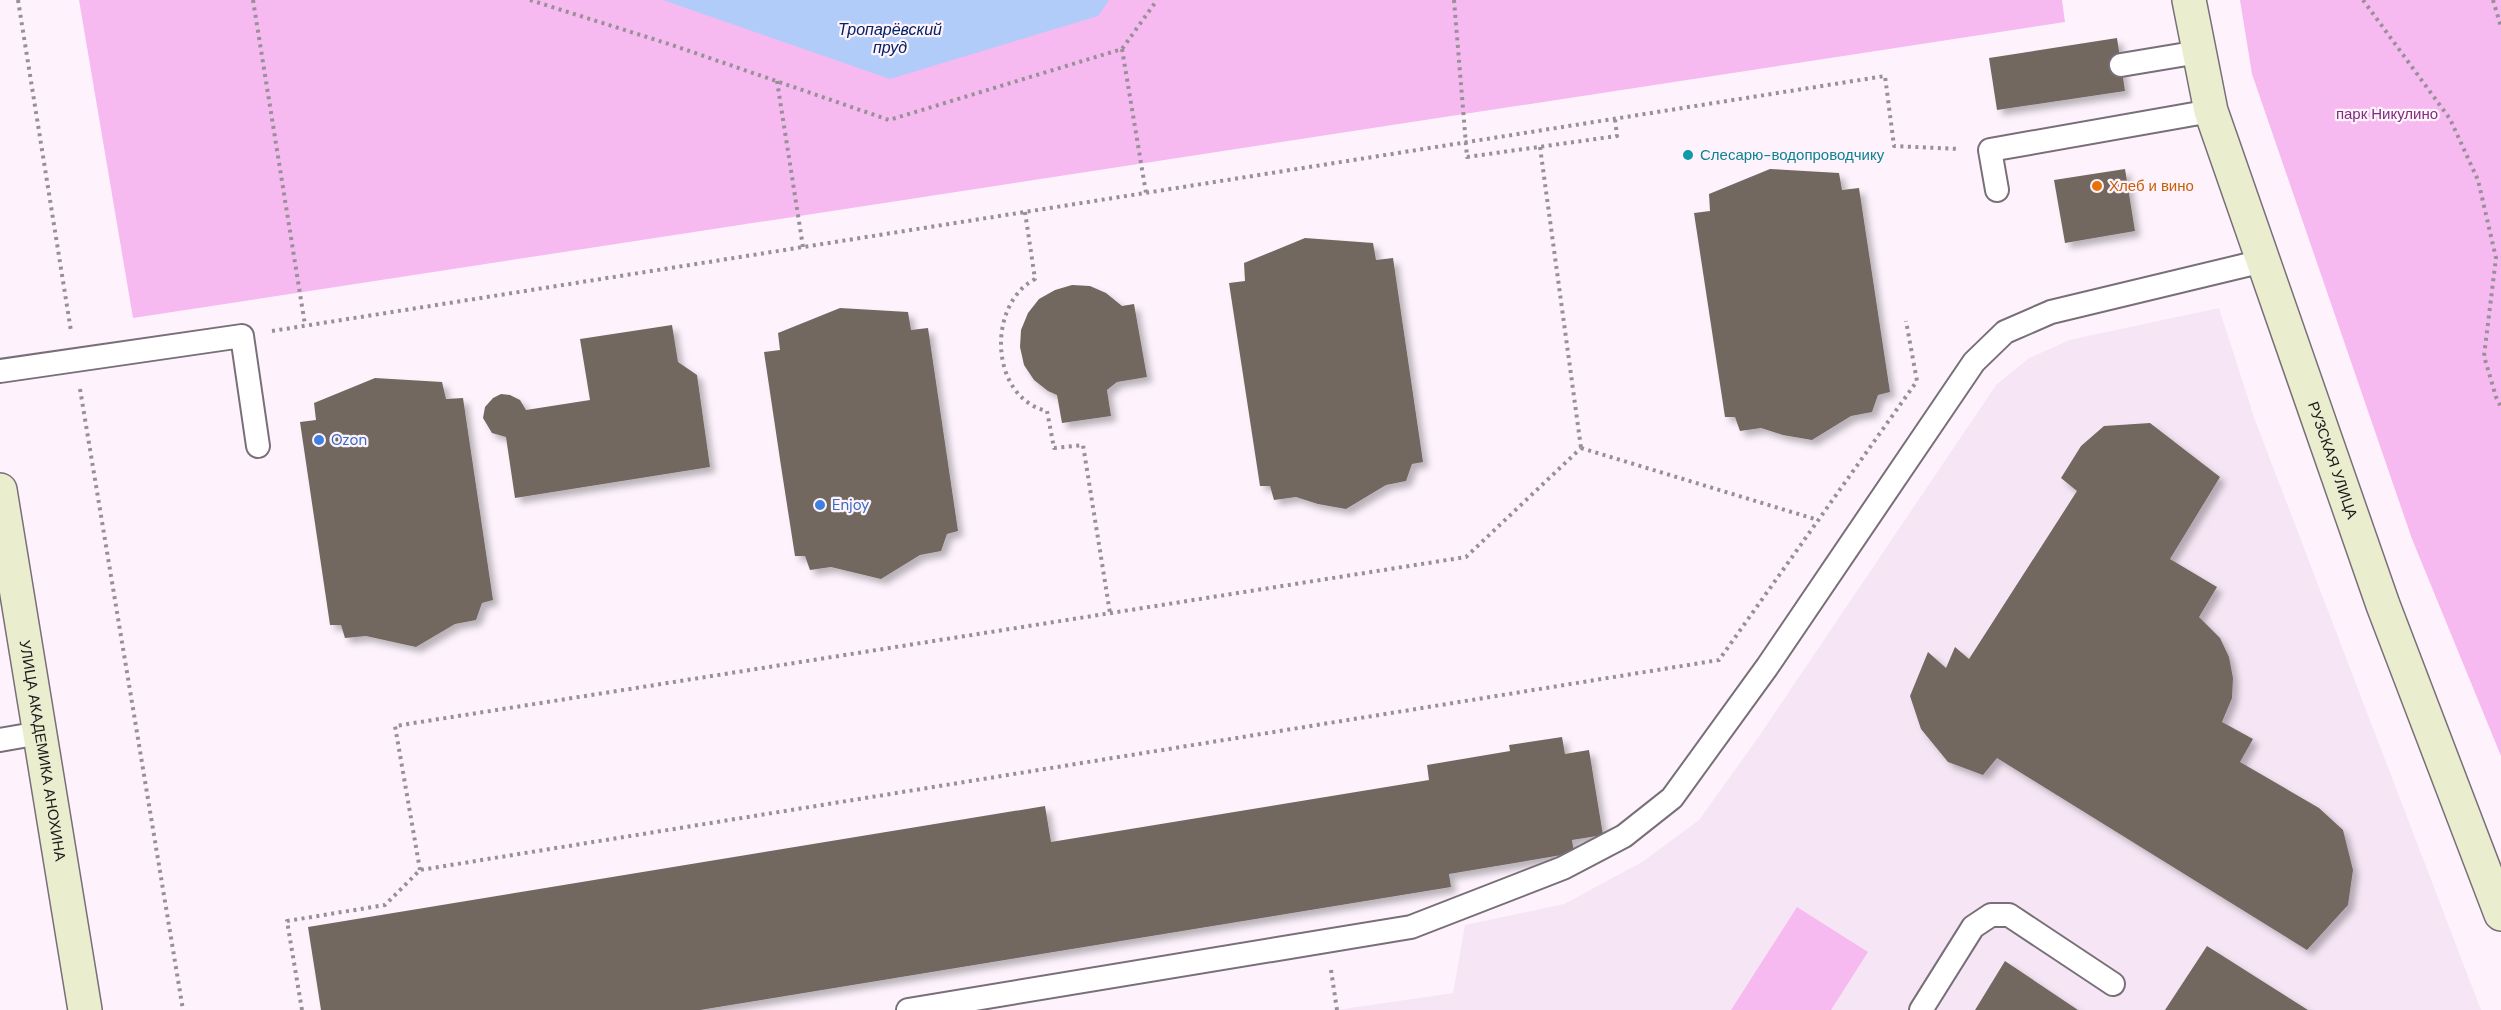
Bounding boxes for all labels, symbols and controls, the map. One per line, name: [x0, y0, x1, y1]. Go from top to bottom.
water label: Тропарёвский пруд: [838, 19, 942, 58]
park label: парк Никулино: [2336, 104, 2438, 124]
place label: Слесарю-водопроводчику: [1700, 145, 1885, 165]
marker: Слесарю-водопроводчику: [1681, 148, 1695, 162]
place label: Хлеб и вино: [2109, 176, 2194, 196]
marker: Хлеб и вино: [2090, 179, 2104, 193]
street label: РУЗСКАЯ УЛИЦА: [2303, 399, 2362, 522]
place label: Ozon: [331, 430, 367, 450]
marker: Ozon: [312, 433, 326, 447]
place label: Enjoy: [832, 495, 870, 515]
marker: Enjoy: [813, 498, 827, 512]
street label: УЛИЦА АКАДЕМИКА АНОХИНА: [15, 638, 71, 863]

